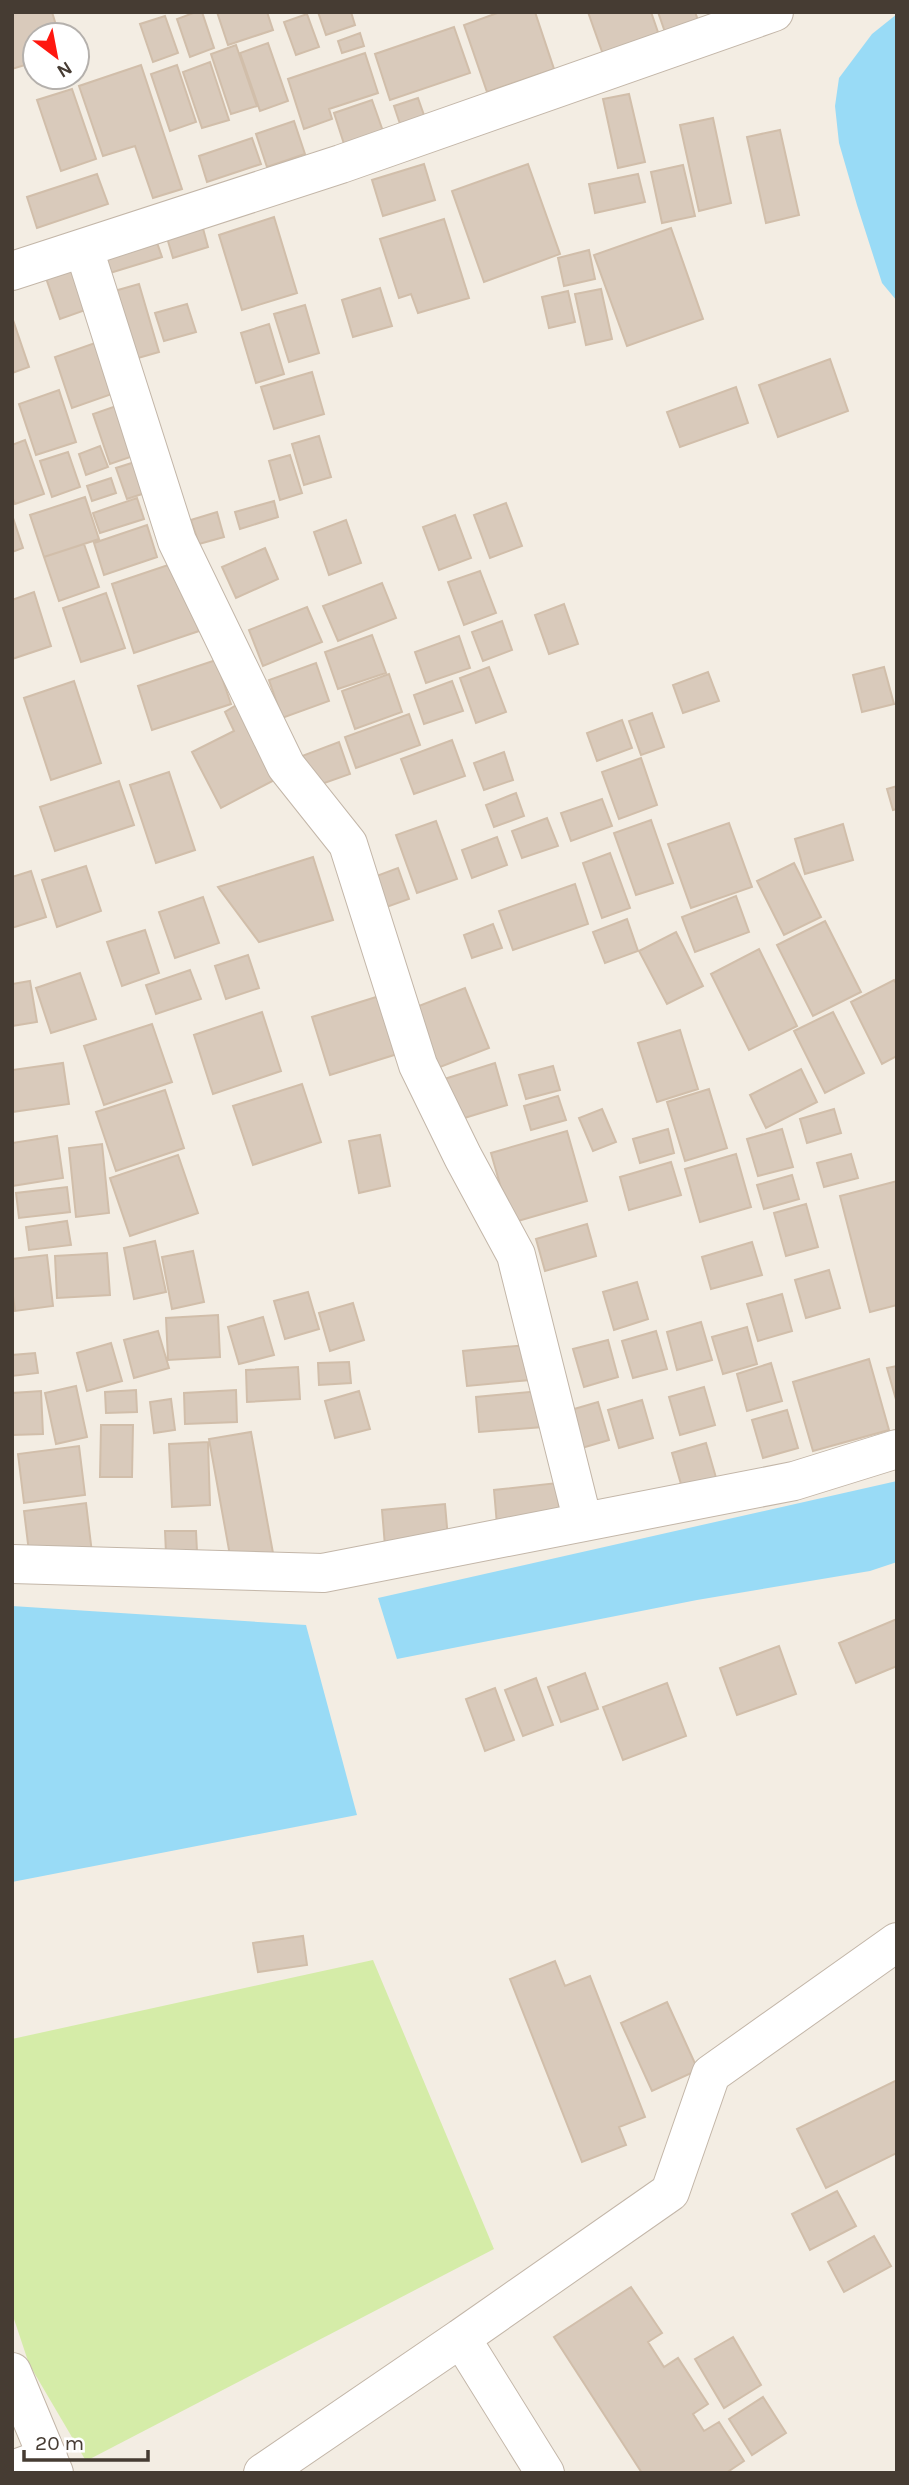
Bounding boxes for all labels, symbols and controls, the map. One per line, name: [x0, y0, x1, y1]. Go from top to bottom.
north arrow: [21, 21, 91, 91]
text: N: [53, 57, 76, 83]
scale bar: [24, 2418, 149, 2462]
text: 20 m: [35, 2431, 84, 2455]

